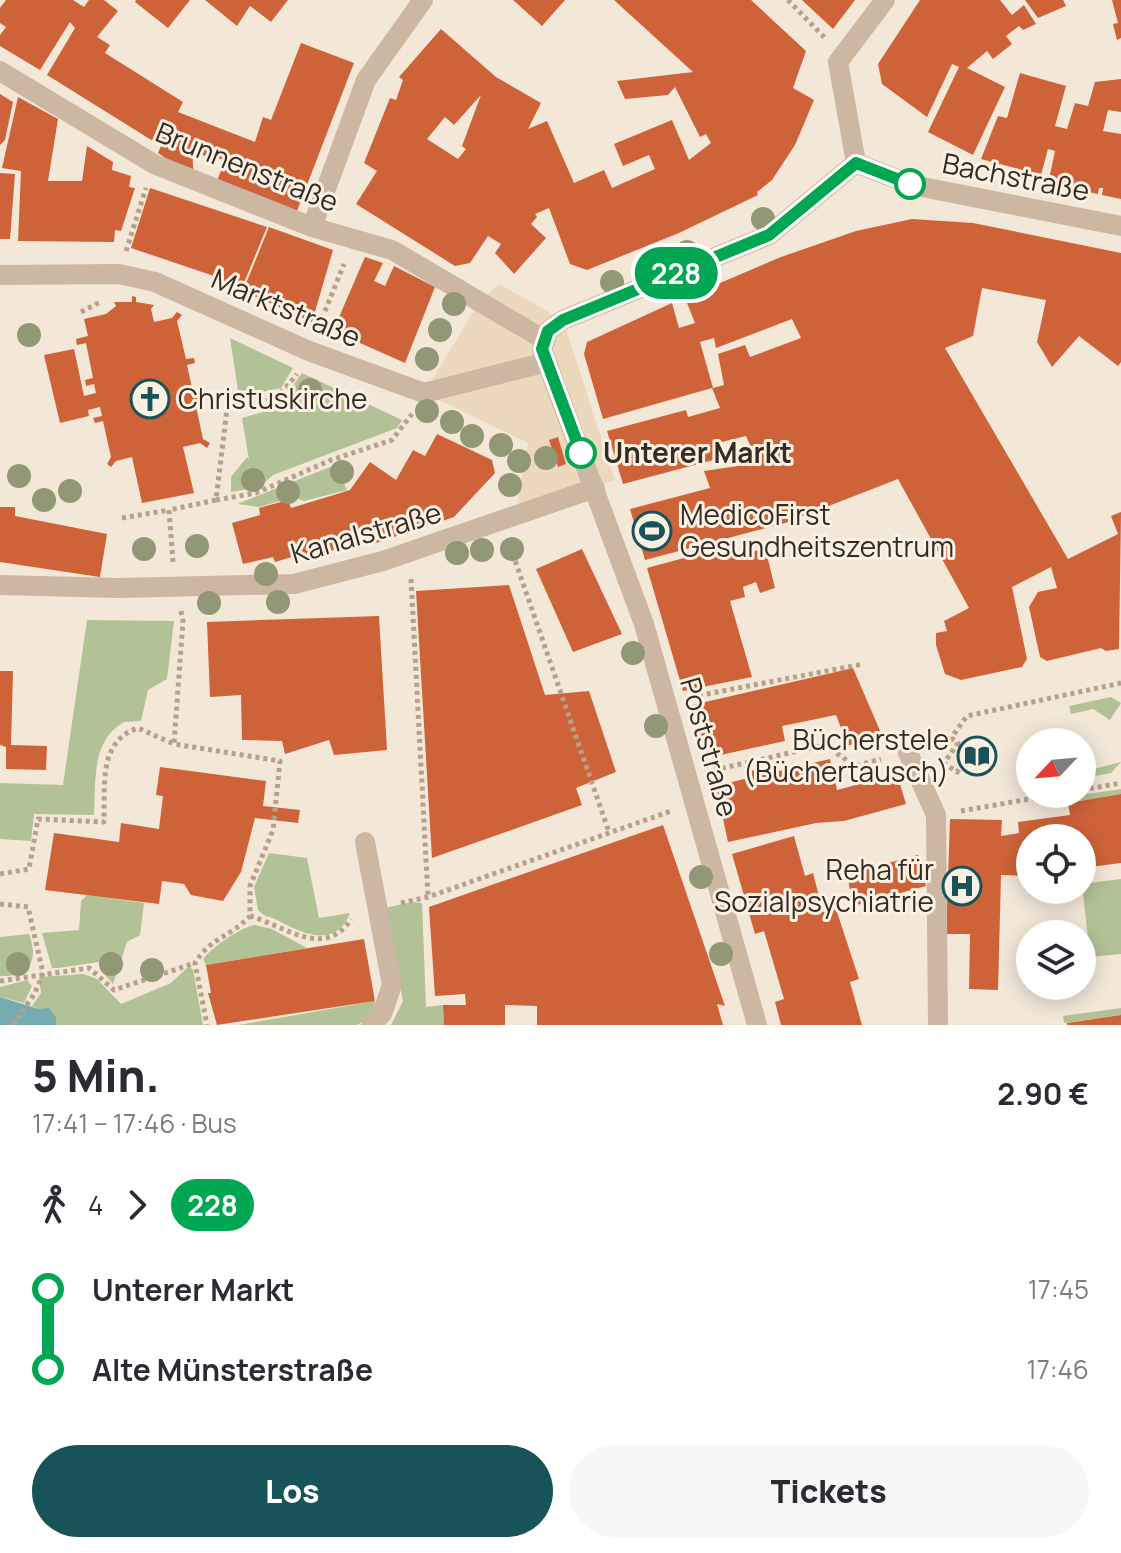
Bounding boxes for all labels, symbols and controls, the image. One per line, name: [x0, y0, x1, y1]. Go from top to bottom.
street label: Brunnenstraße: [150, 112, 344, 220]
street label: Bachstraße: [939, 143, 1093, 209]
unlabelled marker: [895, 169, 925, 199]
line badge: 228: [630, 247, 722, 299]
text: 228: [651, 254, 701, 292]
street label: Marktstraße: [206, 259, 367, 356]
church icon: Christuskirche: [129, 378, 171, 420]
place label: Christuskirche: [178, 379, 367, 417]
place label: Unterer Markt: [603, 433, 792, 471]
marker: Unterer Markt: [566, 438, 596, 468]
street label: Kanalstraße: [286, 492, 445, 572]
place label: MedicoFirst Gesundheitszentrum: [680, 495, 954, 565]
sports icon: MedicoFirst Gesundheitszentrum: [631, 510, 673, 552]
street label: Poststraße: [672, 673, 748, 821]
place label: Bücherstele (Büchertausch): [743, 720, 949, 790]
north arrow: [1016, 728, 1096, 808]
map controls: [1016, 728, 1096, 1000]
library icon: Bücherstele (Büchertausch): [956, 735, 998, 777]
button: locate: [1016, 824, 1096, 904]
place label: Reha für Sozialpsychiatrie: [714, 850, 934, 920]
hospital icon: Reha für Sozialpsychiatrie: [941, 865, 983, 907]
button: layers: [1016, 920, 1096, 1000]
text: 5 Min.: [32, 1045, 160, 1105]
text: 2.90 €: [997, 1073, 1089, 1114]
text: 17:41 – 17:46 · Bus: [32, 1105, 237, 1141]
icon: walk: [32, 1183, 76, 1227]
icon: forward: [115, 1183, 159, 1227]
text: 228: [187, 1186, 238, 1224]
text: 4: [88, 1187, 103, 1223]
text: Unterer Markt: [92, 1269, 294, 1310]
text: 17:45: [1028, 1271, 1089, 1307]
text: Alte Münsterstraße: [92, 1349, 373, 1390]
text: 17:46: [1027, 1351, 1089, 1387]
button: Los: [32, 1445, 553, 1537]
button: Tickets: [569, 1445, 1089, 1537]

